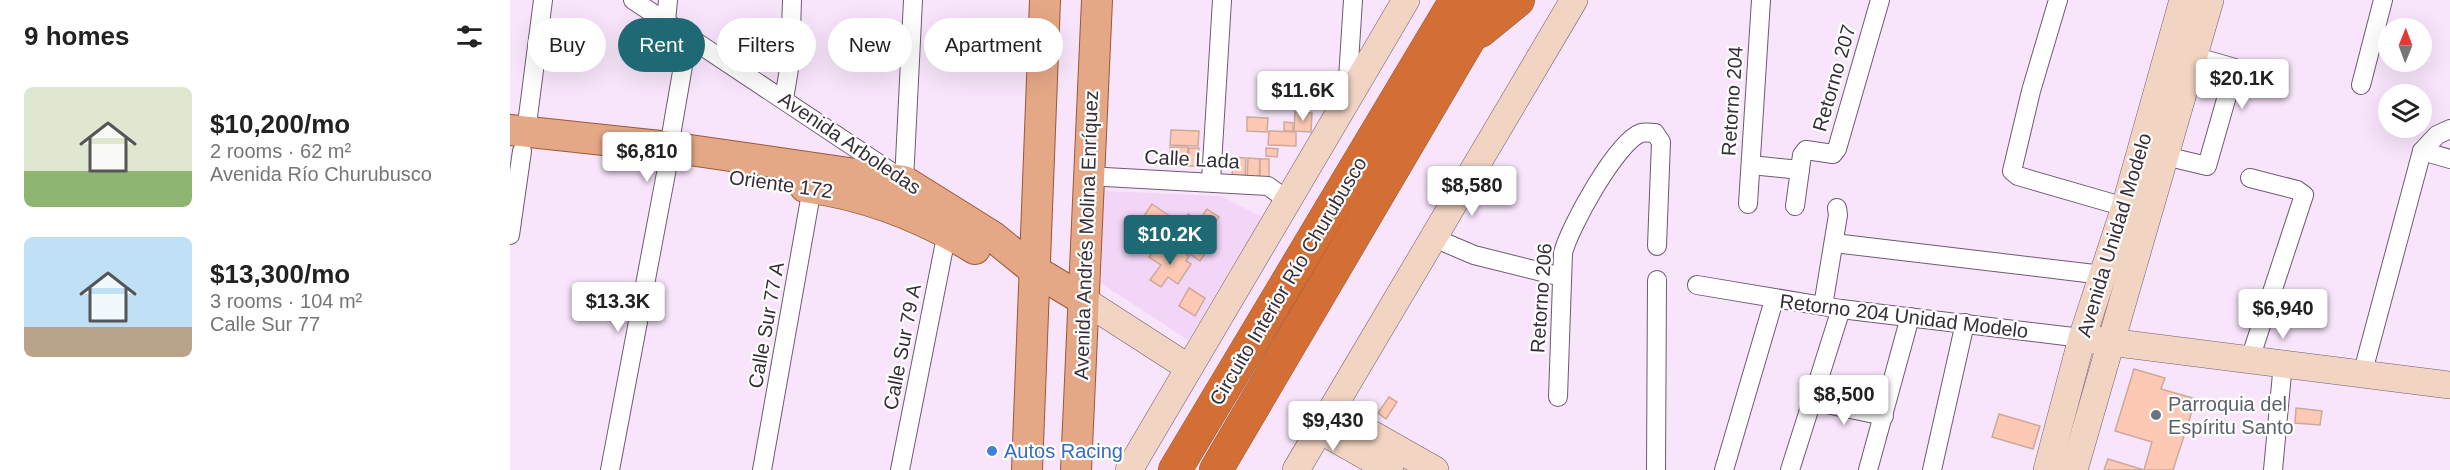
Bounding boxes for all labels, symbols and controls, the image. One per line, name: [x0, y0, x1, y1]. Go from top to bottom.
chip: Buy: [528, 18, 606, 72]
chip: Rent: [618, 18, 705, 72]
chip: Filters: [717, 18, 816, 72]
chip: New: [828, 18, 912, 72]
chip: Apartment: [924, 18, 1063, 72]
north arrow: [2378, 18, 2432, 72]
map controls: [2378, 18, 2432, 138]
icon: filters: [453, 20, 486, 53]
text: 9 homes: [24, 21, 130, 51]
street label: Retorno 207: [1808, 22, 1860, 134]
street label: Retorno 204: [1717, 45, 1747, 157]
pin: $20.1K: [2193, 59, 2291, 110]
text: $20.1K: [2210, 67, 2274, 89]
pin: $11.6K: [1254, 71, 1352, 122]
text: $11.6K: [1271, 79, 1335, 101]
button: layers: [2378, 84, 2432, 138]
street label: Avenida Arboledas: [775, 87, 925, 199]
street label: Avenida Andrés Molina Enríquez: [1070, 90, 1102, 380]
text: $10,200/mo: [210, 109, 350, 139]
icon: home: [72, 111, 144, 183]
street label: Avenida Unidad Modelo: [2072, 130, 2156, 340]
pin: $6,810: [598, 132, 696, 183]
text: 2 rooms · 62 m²: [210, 140, 351, 162]
text: $6,810: [616, 140, 678, 162]
street label: Calle Lada: [1144, 146, 1241, 173]
street label: Circuito Interior Río Churubusco: [1205, 153, 1371, 409]
text: Avenida Río Churubusco: [210, 163, 432, 185]
street label: Oriente 172: [728, 166, 834, 202]
pin: $8,580: [1423, 166, 1521, 217]
text: $8,580: [1441, 174, 1503, 196]
pin: $10.2K: [1121, 215, 1219, 266]
text: $10.2K: [1138, 223, 1202, 245]
street label: Retorno 206: [1526, 242, 1556, 354]
text: $13,300/mo: [210, 259, 350, 289]
street label: Calle Sur 77 A: [744, 259, 788, 390]
icon: home: [72, 261, 144, 333]
pin: $13.3K: [569, 282, 667, 333]
street label: Calle Sur 79 A: [879, 282, 925, 412]
pin: $6,940: [2234, 289, 2332, 340]
text: 3 rooms · 104 m²: [210, 290, 362, 312]
text: $13.3K: [586, 290, 650, 312]
street label: Retorno 204 Unidad Modelo: [1779, 290, 2029, 342]
text: $6,940: [2252, 297, 2314, 319]
text: Calle Sur 77: [210, 313, 320, 335]
pin: $8,500: [1795, 375, 1893, 426]
text: $8,500: [1813, 383, 1875, 405]
place label: Parroquia del Espíritu Santo: [2168, 393, 2294, 438]
pin: $9,430: [1284, 401, 1382, 452]
marker: Parroquia del Espíritu Santo: [2149, 408, 2163, 422]
text: $9,430: [1302, 409, 1364, 431]
place label: Autos Racing: [1004, 440, 1123, 462]
marker: Autos Racing: [985, 444, 999, 458]

